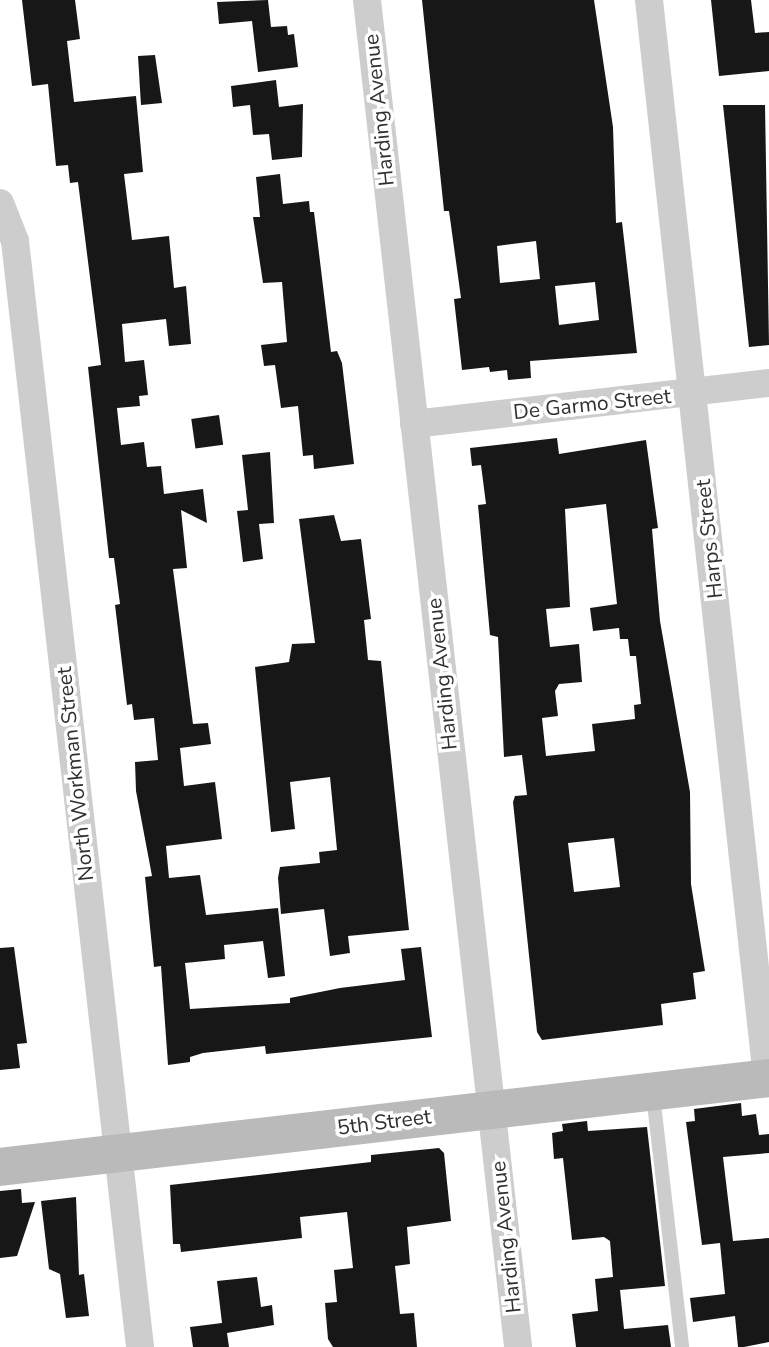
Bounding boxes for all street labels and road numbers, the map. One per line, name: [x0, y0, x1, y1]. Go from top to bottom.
street label: Harding Avenue: [358, 33, 400, 187]
street label: De Garmo Street: [512, 383, 672, 425]
street label: Harps Street: [690, 478, 728, 600]
street label: Harding Avenue: [421, 597, 463, 751]
street label: North Workman Street: [51, 666, 99, 882]
street label: 5th Street: [336, 1104, 432, 1140]
street label: Harding Avenue: [485, 1160, 527, 1314]

